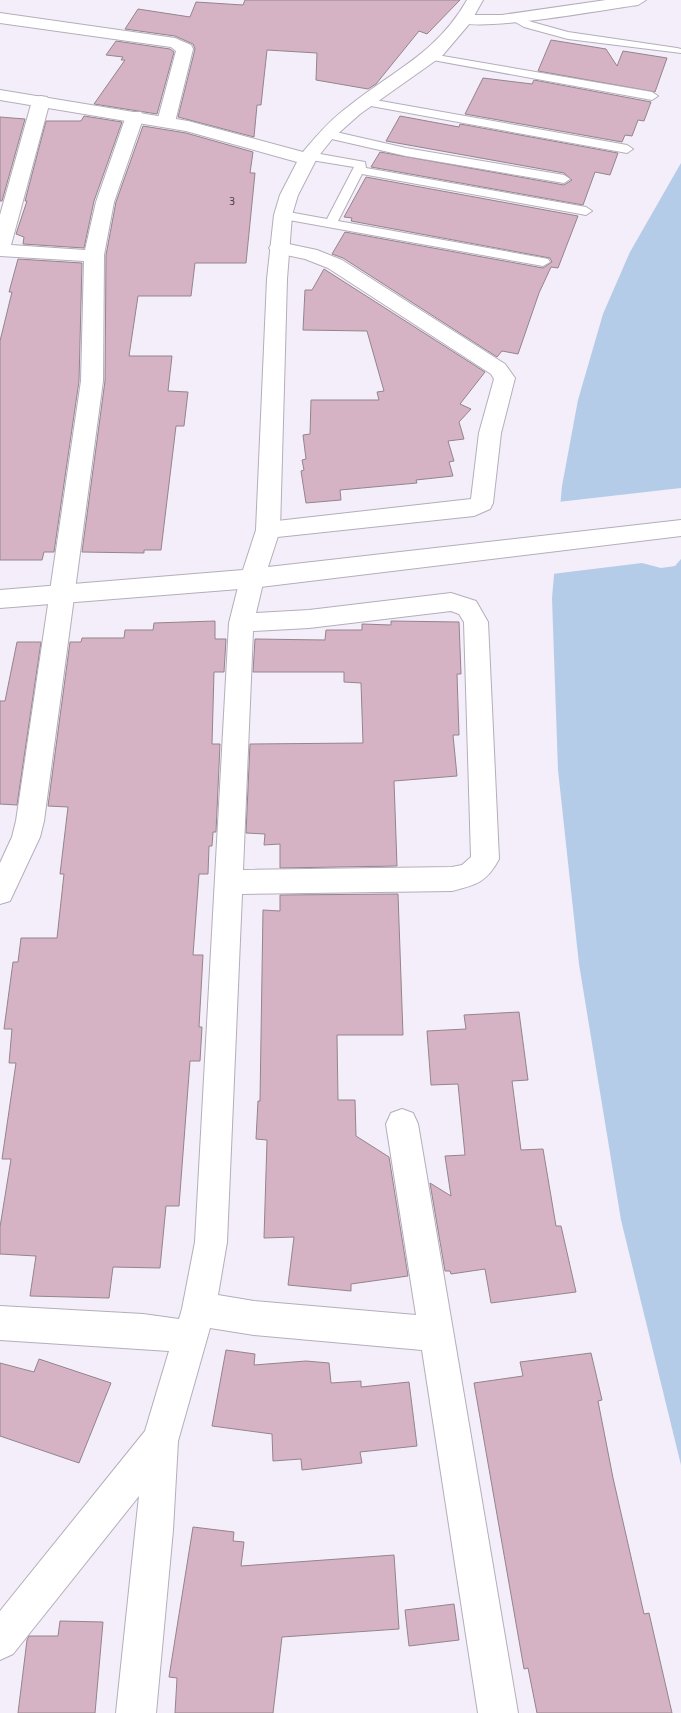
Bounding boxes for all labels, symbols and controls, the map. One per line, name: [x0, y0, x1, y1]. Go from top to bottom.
house number: 3: [229, 193, 235, 209]

